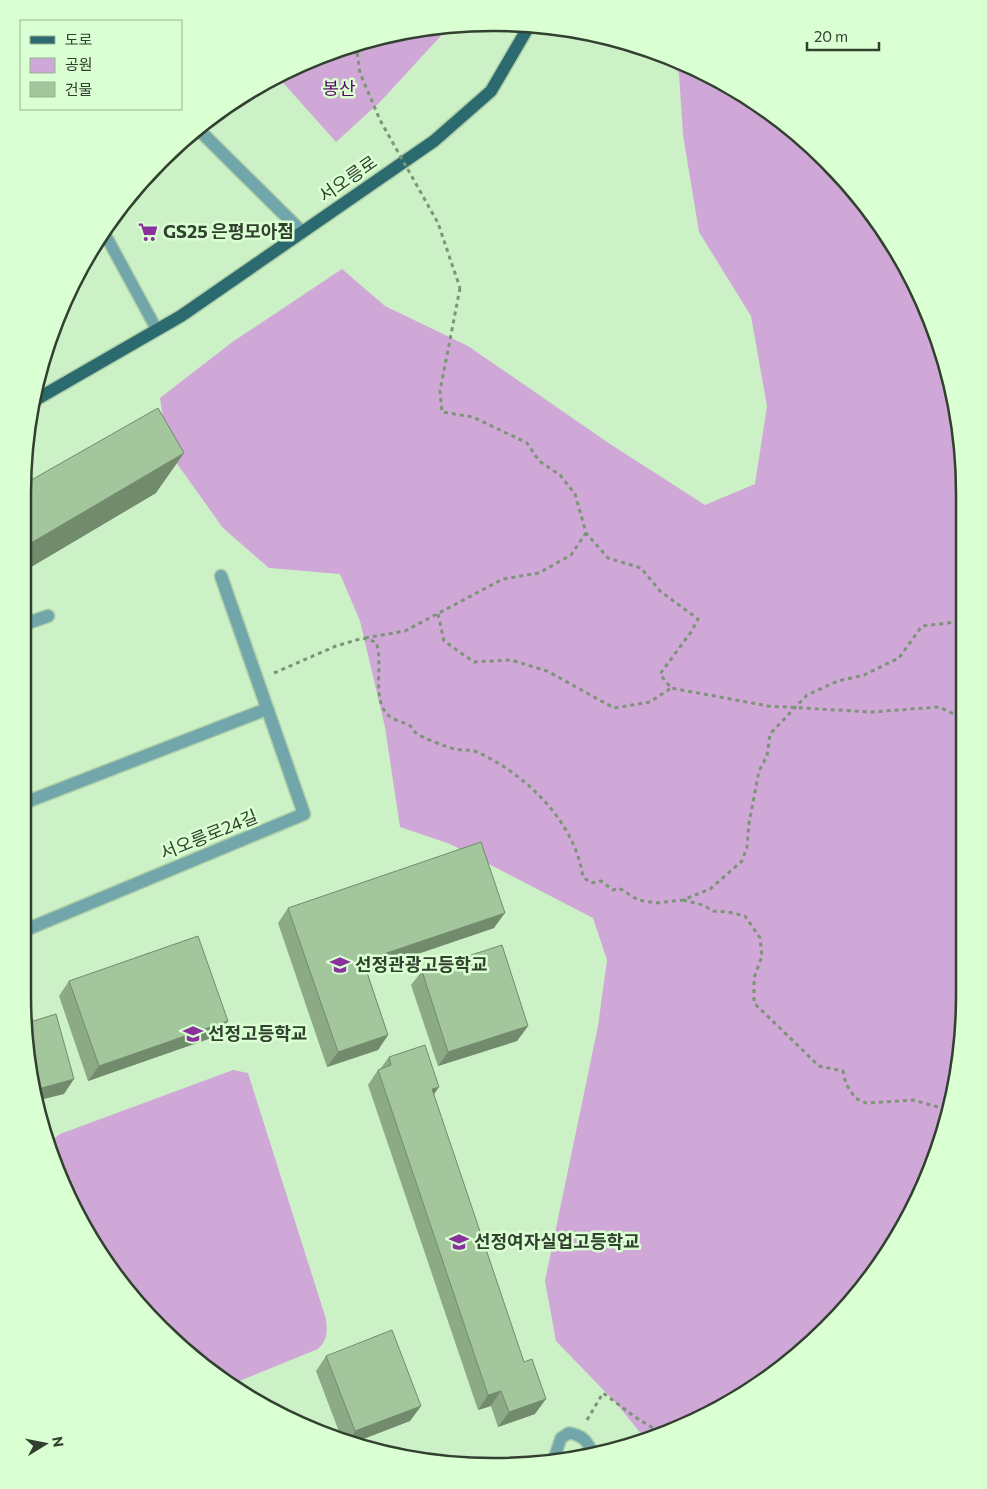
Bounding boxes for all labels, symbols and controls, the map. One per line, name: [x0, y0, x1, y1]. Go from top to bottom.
legend: [20, 20, 182, 110]
scale bar: [807, 20, 880, 52]
text: 20 m: [814, 27, 848, 45]
text: 도로: [65, 30, 93, 48]
text: 공원: [65, 55, 93, 73]
park label: 봉산: [322, 77, 356, 99]
text: 건물: [65, 80, 93, 98]
street label: 서오릉로: [314, 150, 381, 206]
place label: GS25 은평모아점: [163, 220, 294, 242]
supermarket icon: GS25 은평모아점: [137, 221, 159, 243]
street label: 서오릉로24길: [157, 805, 261, 864]
place label: 선정관광고등학교: [355, 953, 487, 975]
school or university icon: 선정관광고등학교: [329, 954, 351, 976]
place label: 선정고등학교: [208, 1022, 307, 1044]
school or university icon: 선정고등학교: [182, 1023, 204, 1045]
place label: 선정여자실업고등학교: [474, 1230, 640, 1252]
school or university icon: 선정여자실업고등학교: [448, 1231, 470, 1253]
north arrow: [20, 1419, 70, 1469]
text: N: [49, 1435, 68, 1448]

